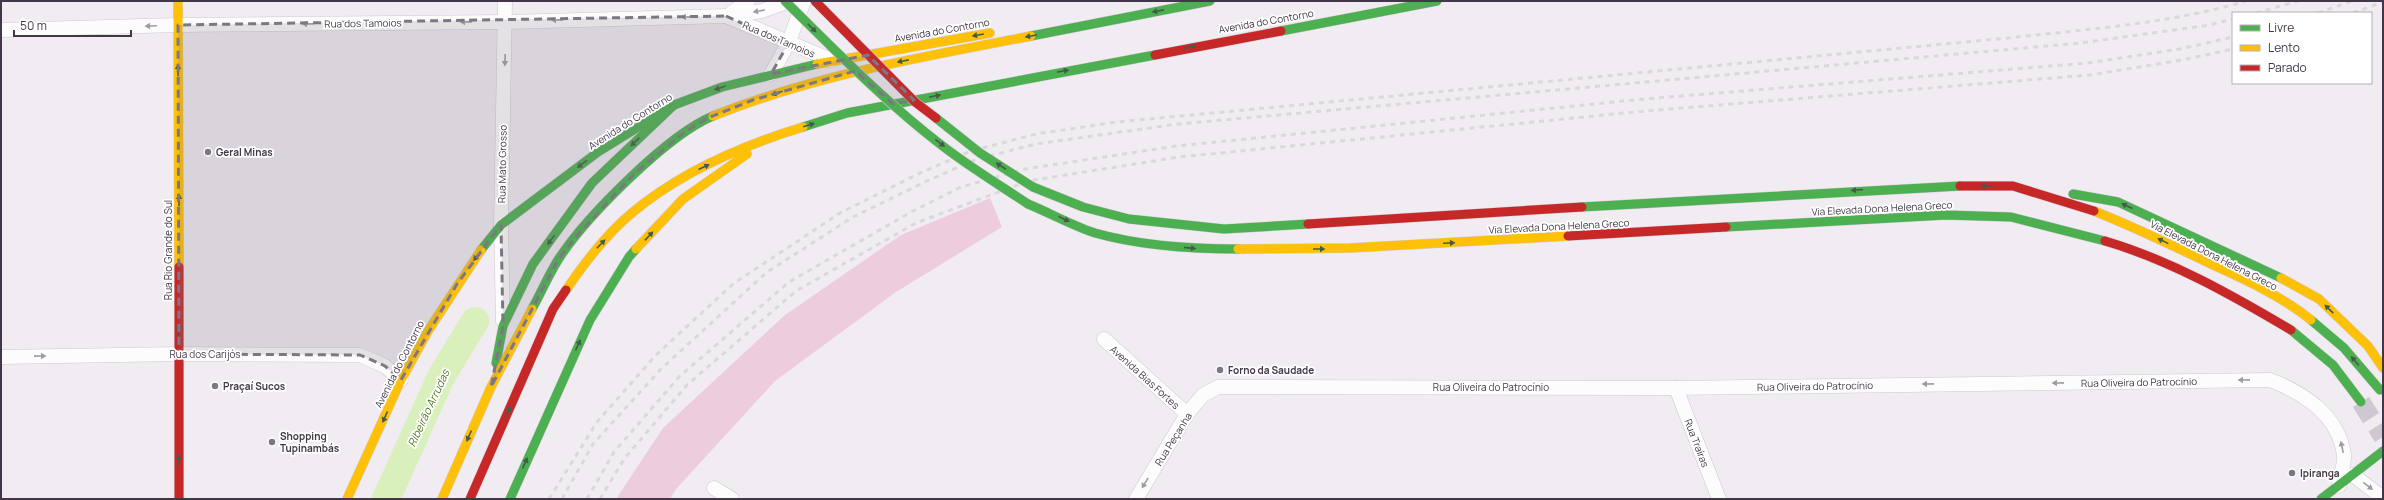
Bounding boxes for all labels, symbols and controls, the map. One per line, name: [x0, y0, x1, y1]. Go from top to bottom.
street label: Avenida do Contorno: [1217, 6, 1315, 36]
one-way arrow: [753, 8, 765, 14]
one-way arrow: [1152, 8, 1164, 14]
scale bar: [14, 12, 131, 38]
legend: [2232, 12, 2372, 84]
one-way arrow: [680, 14, 693, 20]
street label: Rua dos Tamoios: [324, 15, 402, 31]
street label: Avenida do Contorno: [893, 15, 991, 45]
text: 50 m: [20, 17, 47, 34]
one-way arrow: [550, 17, 563, 23]
street label: Rua dos Tamoios: [741, 17, 817, 61]
one-way arrow: [459, 19, 472, 25]
text: Livre: [2268, 19, 2294, 36]
one-way arrow: [301, 21, 314, 27]
one-way arrow: [144, 23, 157, 29]
one-way arrow: [807, 23, 817, 33]
one-way arrow: [972, 32, 984, 38]
one-way arrow: [1024, 33, 1037, 39]
text: Lento: [2268, 39, 2300, 56]
one-way arrow: [1184, 43, 1196, 49]
one-way arrow: [501, 54, 508, 66]
one-way arrow: [897, 58, 909, 64]
text: Parado: [2268, 59, 2307, 76]
one-way arrow: [175, 63, 181, 76]
one-way arrow: [1057, 68, 1069, 74]
one-way arrow: [713, 86, 725, 92]
street label: Avenida do Contorno: [585, 90, 675, 152]
one-way arrow: [771, 90, 783, 96]
one-way arrow: [929, 93, 941, 99]
one-way arrow: [803, 122, 815, 128]
street label: Rua Mato Grosso: [494, 125, 510, 203]
one-way arrow: [630, 137, 640, 146]
one-way arrow: [935, 139, 946, 148]
place label: Geral Minas: [216, 145, 273, 159]
marker: Geral Minas: [203, 147, 213, 157]
one-way arrow: [577, 160, 588, 168]
one-way arrow: [995, 162, 1006, 170]
one-way arrow: [699, 164, 710, 170]
one-way arrow: [1980, 183, 1993, 189]
one-way arrow: [1851, 187, 1863, 194]
one-way arrow: [176, 193, 182, 206]
street label: Via Elevada Dona Helena Greco: [1811, 197, 1953, 219]
street label: Rua Rio Grande do Sul: [161, 200, 175, 300]
one-way arrow: [2121, 203, 2133, 209]
street label: Via Elevada Dona Helena Greco: [1488, 215, 1630, 237]
one-way arrow: [1058, 216, 1069, 222]
street label: Via Elevada Dona Helena Greco: [2148, 217, 2280, 293]
one-way arrow: [644, 231, 653, 241]
one-way arrow: [547, 234, 555, 245]
one-way arrow: [2158, 238, 2169, 244]
one-way arrow: [596, 239, 606, 249]
one-way arrow: [1443, 240, 1456, 246]
one-way arrow: [1184, 245, 1196, 251]
one-way arrow: [1313, 246, 1326, 252]
one-way arrow: [473, 250, 481, 261]
one-way arrow: [2324, 305, 2334, 314]
street label: Avenida do Contorno: [371, 318, 427, 410]
one-way arrow: [176, 323, 182, 336]
one-way arrow: [575, 339, 581, 350]
street label: Avenida Bias Fortes: [1107, 342, 1183, 412]
street label: Rua dos Carijós: [169, 347, 241, 361]
one-way arrow: [34, 353, 47, 359]
one-way arrow: [2350, 355, 2359, 366]
place label: Forno da Saudade: [1228, 363, 1314, 377]
marker: Forno da Saudade: [1215, 365, 1225, 375]
water label: Ribeirão Arrudas: [404, 366, 453, 449]
street label: Rua Oliveira do Patrocínio: [2081, 374, 2197, 390]
one-way arrow: [2237, 377, 2250, 383]
street label: Rua Oliveira do Patrocínio: [1757, 378, 1873, 394]
place label: Praçaí Sucos: [223, 379, 286, 393]
street label: Rua Oliveira do Patrocínio: [1433, 380, 1549, 394]
one-way arrow: [2051, 380, 2064, 386]
marker: Praçaí Sucos: [210, 381, 220, 391]
one-way arrow: [1922, 381, 1934, 388]
one-way arrow: [505, 405, 511, 417]
street label: Rua Peçanha: [1151, 410, 1195, 468]
one-way arrow: [382, 411, 388, 422]
street label: Rua Traíras: [1681, 417, 1713, 469]
place label: Shopping Tupinambás: [280, 429, 340, 455]
one-way arrow: [466, 430, 472, 442]
marker: Shopping Tupinambás: [267, 437, 277, 447]
one-way arrow: [2338, 441, 2344, 454]
one-way arrow: [176, 453, 182, 466]
one-way arrow: [522, 458, 528, 469]
place label: Ipiranga: [2300, 466, 2340, 480]
marker: Ipiranga: [2287, 468, 2297, 478]
one-way arrow: [1142, 477, 1149, 489]
one-way arrow: [2363, 482, 2373, 490]

